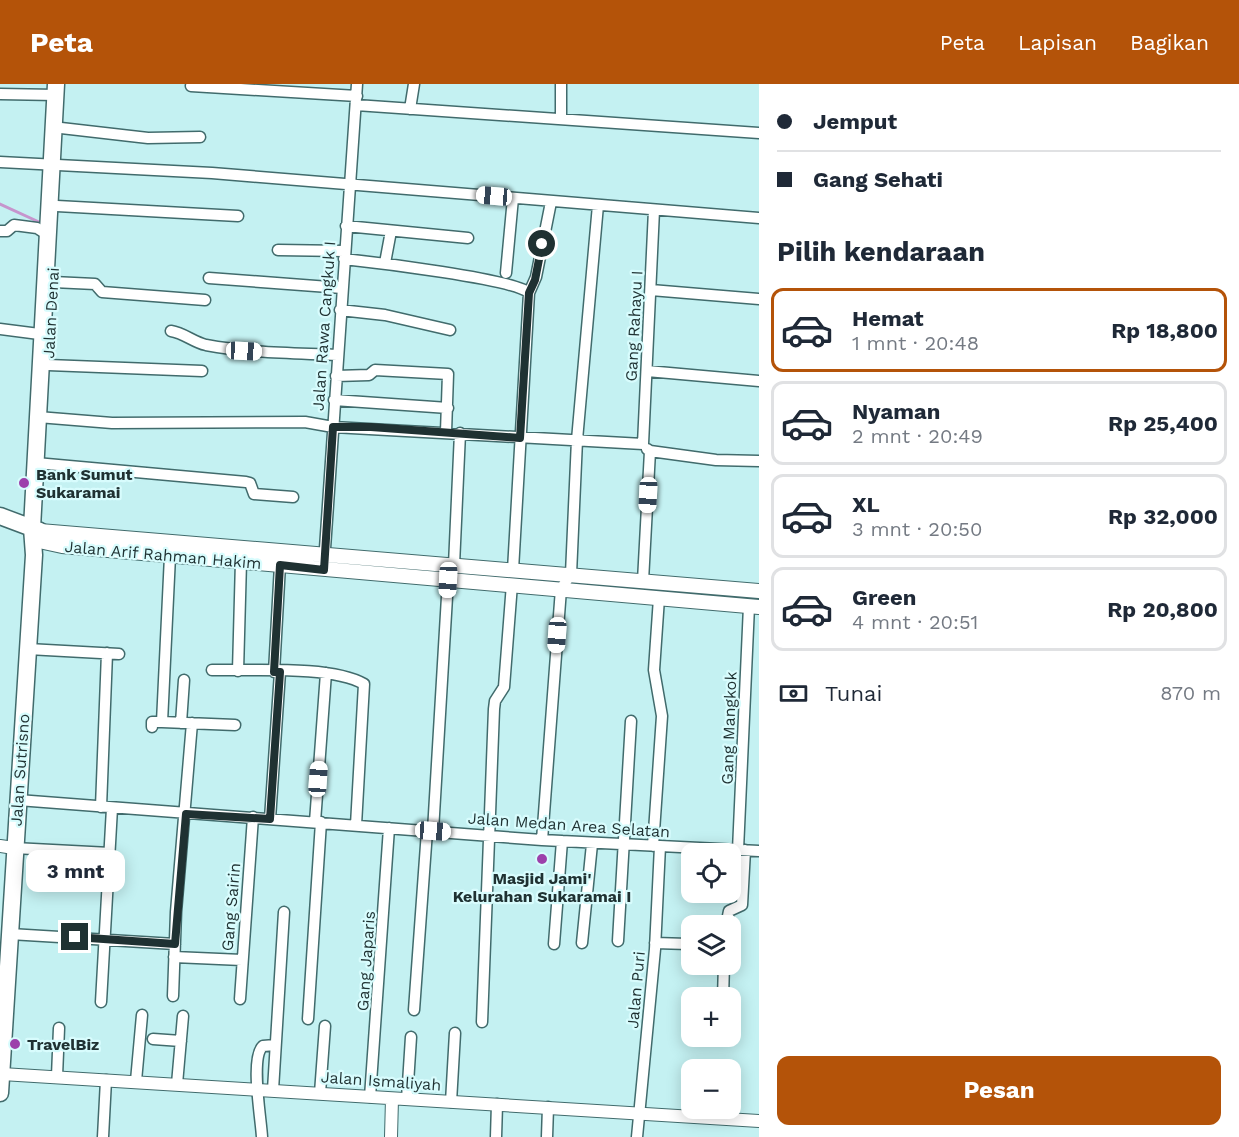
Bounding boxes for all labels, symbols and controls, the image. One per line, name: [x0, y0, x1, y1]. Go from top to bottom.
text: Peta: [30, 26, 93, 59]
text: Peta: [940, 30, 985, 55]
text: Lapisan: [1018, 30, 1097, 55]
text: Bagikan: [1130, 30, 1209, 55]
text: Jemput: [813, 109, 897, 134]
text: Gang Sehati: [813, 167, 943, 192]
car: [475, 185, 513, 207]
route start: [528, 230, 555, 257]
text: Pilih kendaraan: [777, 236, 985, 268]
street label: Jalan Rawa Cangkuk I: [309, 240, 339, 412]
street label: Jalan Denai: [39, 267, 63, 359]
street label: Gang Rahayu I: [622, 270, 646, 382]
icon: car: [780, 303, 834, 357]
text: Hemat: [852, 306, 924, 331]
text: Rp 18,800: [1111, 318, 1218, 343]
text: 1 mnt · 20:48: [852, 331, 979, 355]
car: [226, 341, 262, 361]
icon: car: [780, 396, 834, 450]
text: Nyaman: [852, 399, 940, 424]
text: Rp 25,400: [1108, 411, 1218, 436]
text: 2 mnt · 20:49: [852, 424, 983, 448]
place label: Bank Sumut Sukaramai: [36, 465, 133, 502]
marker: Bank Sumut Sukaramai: [17, 476, 31, 490]
car: [638, 477, 658, 513]
icon: car: [780, 489, 834, 543]
text: XL: [852, 492, 880, 517]
text: Rp 32,000: [1108, 504, 1218, 529]
text: 3 mnt · 20:50: [852, 517, 982, 541]
street label: Jalan Arif Rahman Hakim: [64, 537, 262, 573]
car: [438, 562, 458, 598]
icon: car: [780, 582, 834, 636]
text: Green: [852, 585, 916, 610]
text: Rp 20,800: [1107, 597, 1218, 622]
text: 4 mnt · 20:51: [852, 610, 978, 634]
car: [547, 616, 567, 654]
street label: Gang Mangkok: [718, 671, 740, 785]
icon: cash: [777, 677, 810, 710]
text: Tunai: [825, 681, 882, 706]
text: 870 m: [1160, 681, 1221, 705]
street label: Jalan Sutrisno: [7, 713, 33, 827]
car: [308, 760, 328, 798]
street label: Jalan Medan Area Selatan: [467, 808, 671, 842]
car: [414, 821, 452, 841]
map controls: [681, 843, 741, 1119]
button: locate: [681, 843, 741, 903]
callout: 3 mnt: [26, 850, 124, 892]
marker: Masjid Jami' Kelurahan Sukaramai I: [535, 852, 549, 866]
text: 3 mnt: [47, 859, 104, 883]
street label: Gang Sairin: [218, 862, 244, 952]
place label: Masjid Jami' Kelurahan Sukaramai I: [453, 869, 631, 906]
street label: Gang Japaris: [353, 910, 379, 1012]
button: layers: [681, 915, 741, 975]
route end: [61, 923, 88, 950]
street label: Jalan Puri: [623, 951, 649, 1029]
button: +: [681, 987, 741, 1047]
place label: TravelBiz: [27, 1035, 99, 1054]
marker: TravelBiz: [8, 1037, 22, 1051]
button: Pesan: [777, 1056, 1221, 1125]
button: −: [681, 1059, 741, 1119]
street label: Jalan Ismaliyah: [320, 1067, 442, 1095]

